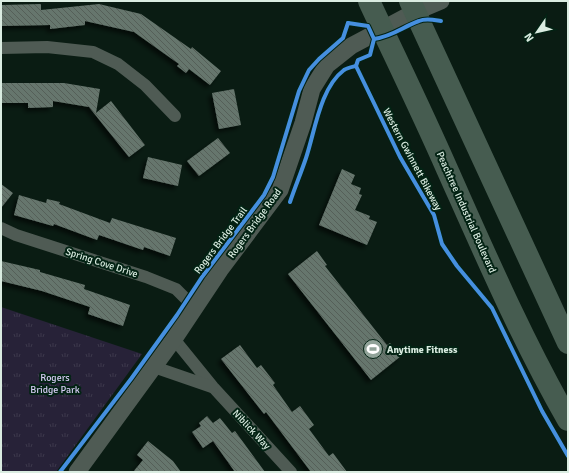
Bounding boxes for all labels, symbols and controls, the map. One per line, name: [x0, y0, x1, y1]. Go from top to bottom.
north arrow: [517, 12, 557, 52]
text: N: [522, 31, 537, 44]
street label: Western Gwinnett Bikeway: [380, 106, 444, 213]
street label: Peachtree Industrial Boulevard: [434, 150, 498, 275]
street label: Rogers Bridge Road: [225, 186, 284, 261]
street label: Rogers Bridge Trail: [192, 205, 250, 276]
street label: Spring Cove Drive: [64, 246, 139, 280]
sports icon: Anytime Fitness: [362, 338, 384, 360]
place label: Anytime Fitness: [387, 344, 458, 356]
park label: Rogers Bridge Park: [30, 372, 80, 396]
street label: Niblick Way: [230, 407, 273, 452]

